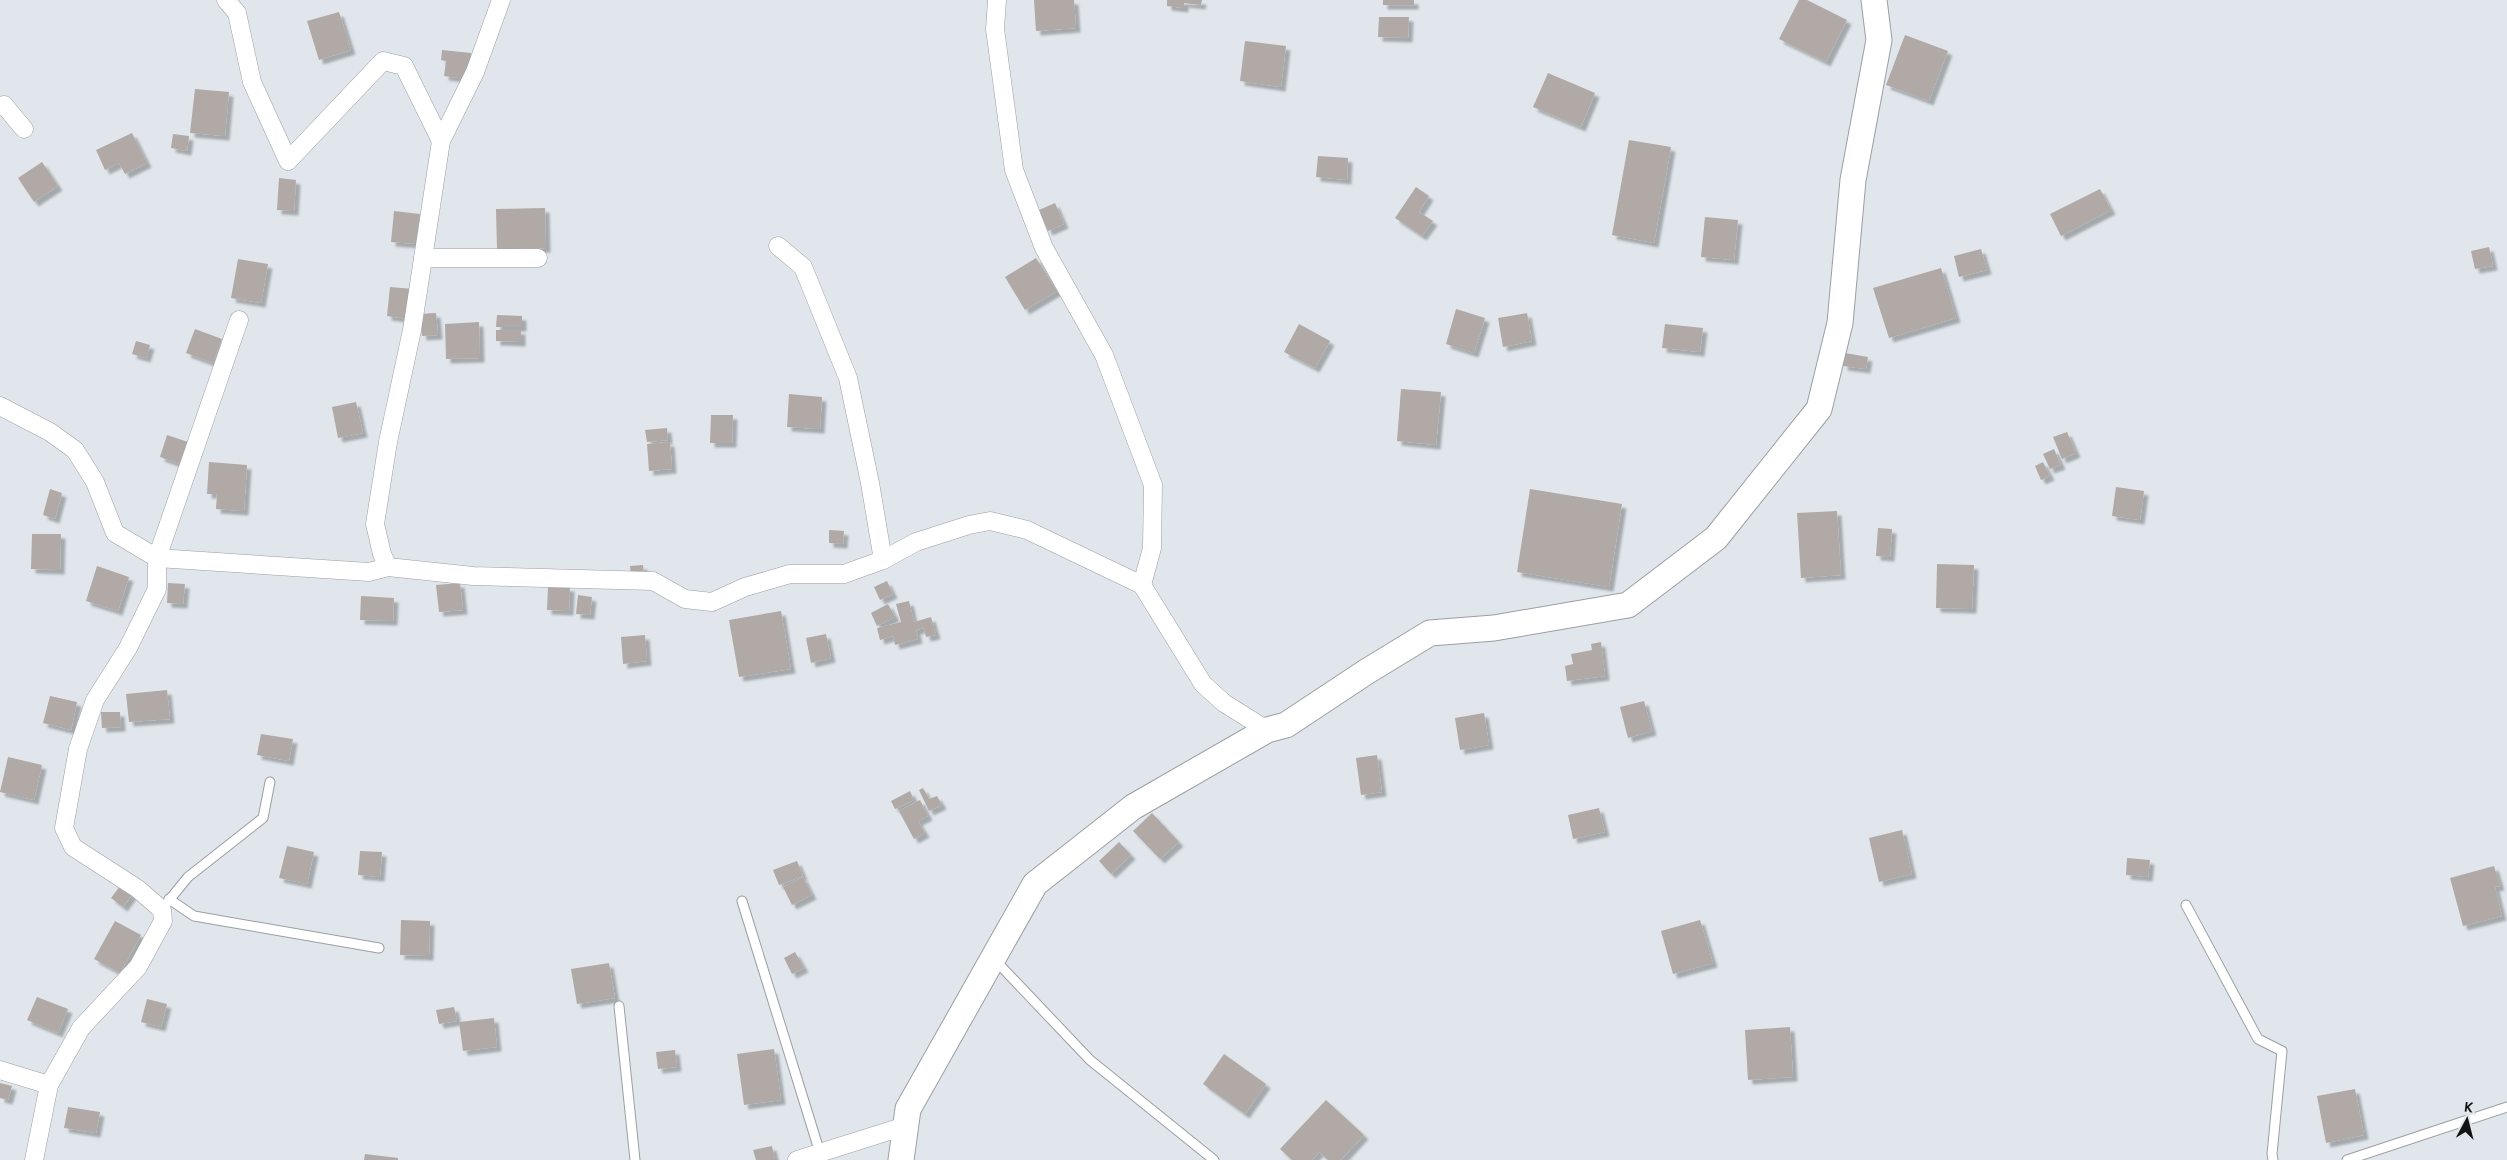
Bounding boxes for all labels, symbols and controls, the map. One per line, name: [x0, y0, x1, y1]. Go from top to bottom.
north arrow: [2442, 1095, 2492, 1145]
text: K: [2463, 1098, 2474, 1117]

